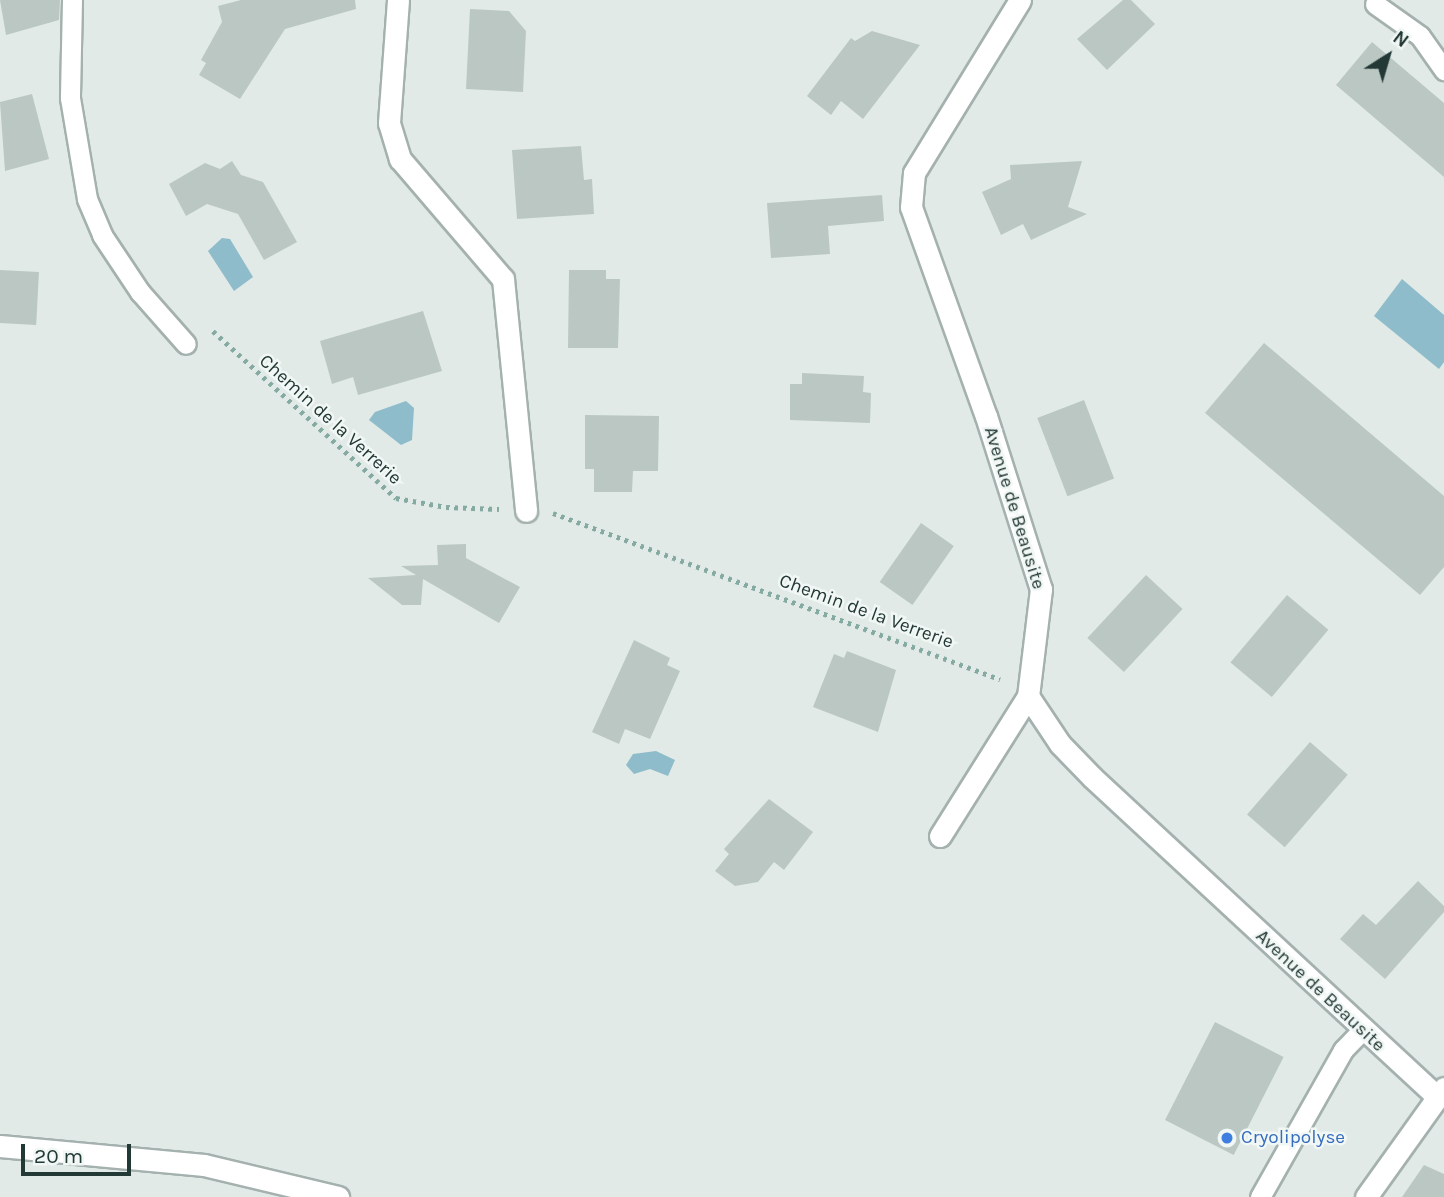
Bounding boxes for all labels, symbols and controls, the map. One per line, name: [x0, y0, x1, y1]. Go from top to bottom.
north arrow: [1353, 21, 1423, 91]
text: N: [1389, 26, 1413, 52]
street label: Chemin de la Verrerie: [254, 350, 406, 490]
street label: Avenue de Beausite: [978, 424, 1050, 592]
street label: Chemin de la Verrerie: [776, 570, 956, 654]
street label: Avenue de Beausite: [1251, 925, 1389, 1057]
place label: Cryolipolyse: [1241, 1127, 1345, 1149]
scale bar: [24, 1130, 135, 1174]
marker: Cryolipolyse: [1219, 1130, 1235, 1146]
text: 20 m: [34, 1144, 83, 1168]

